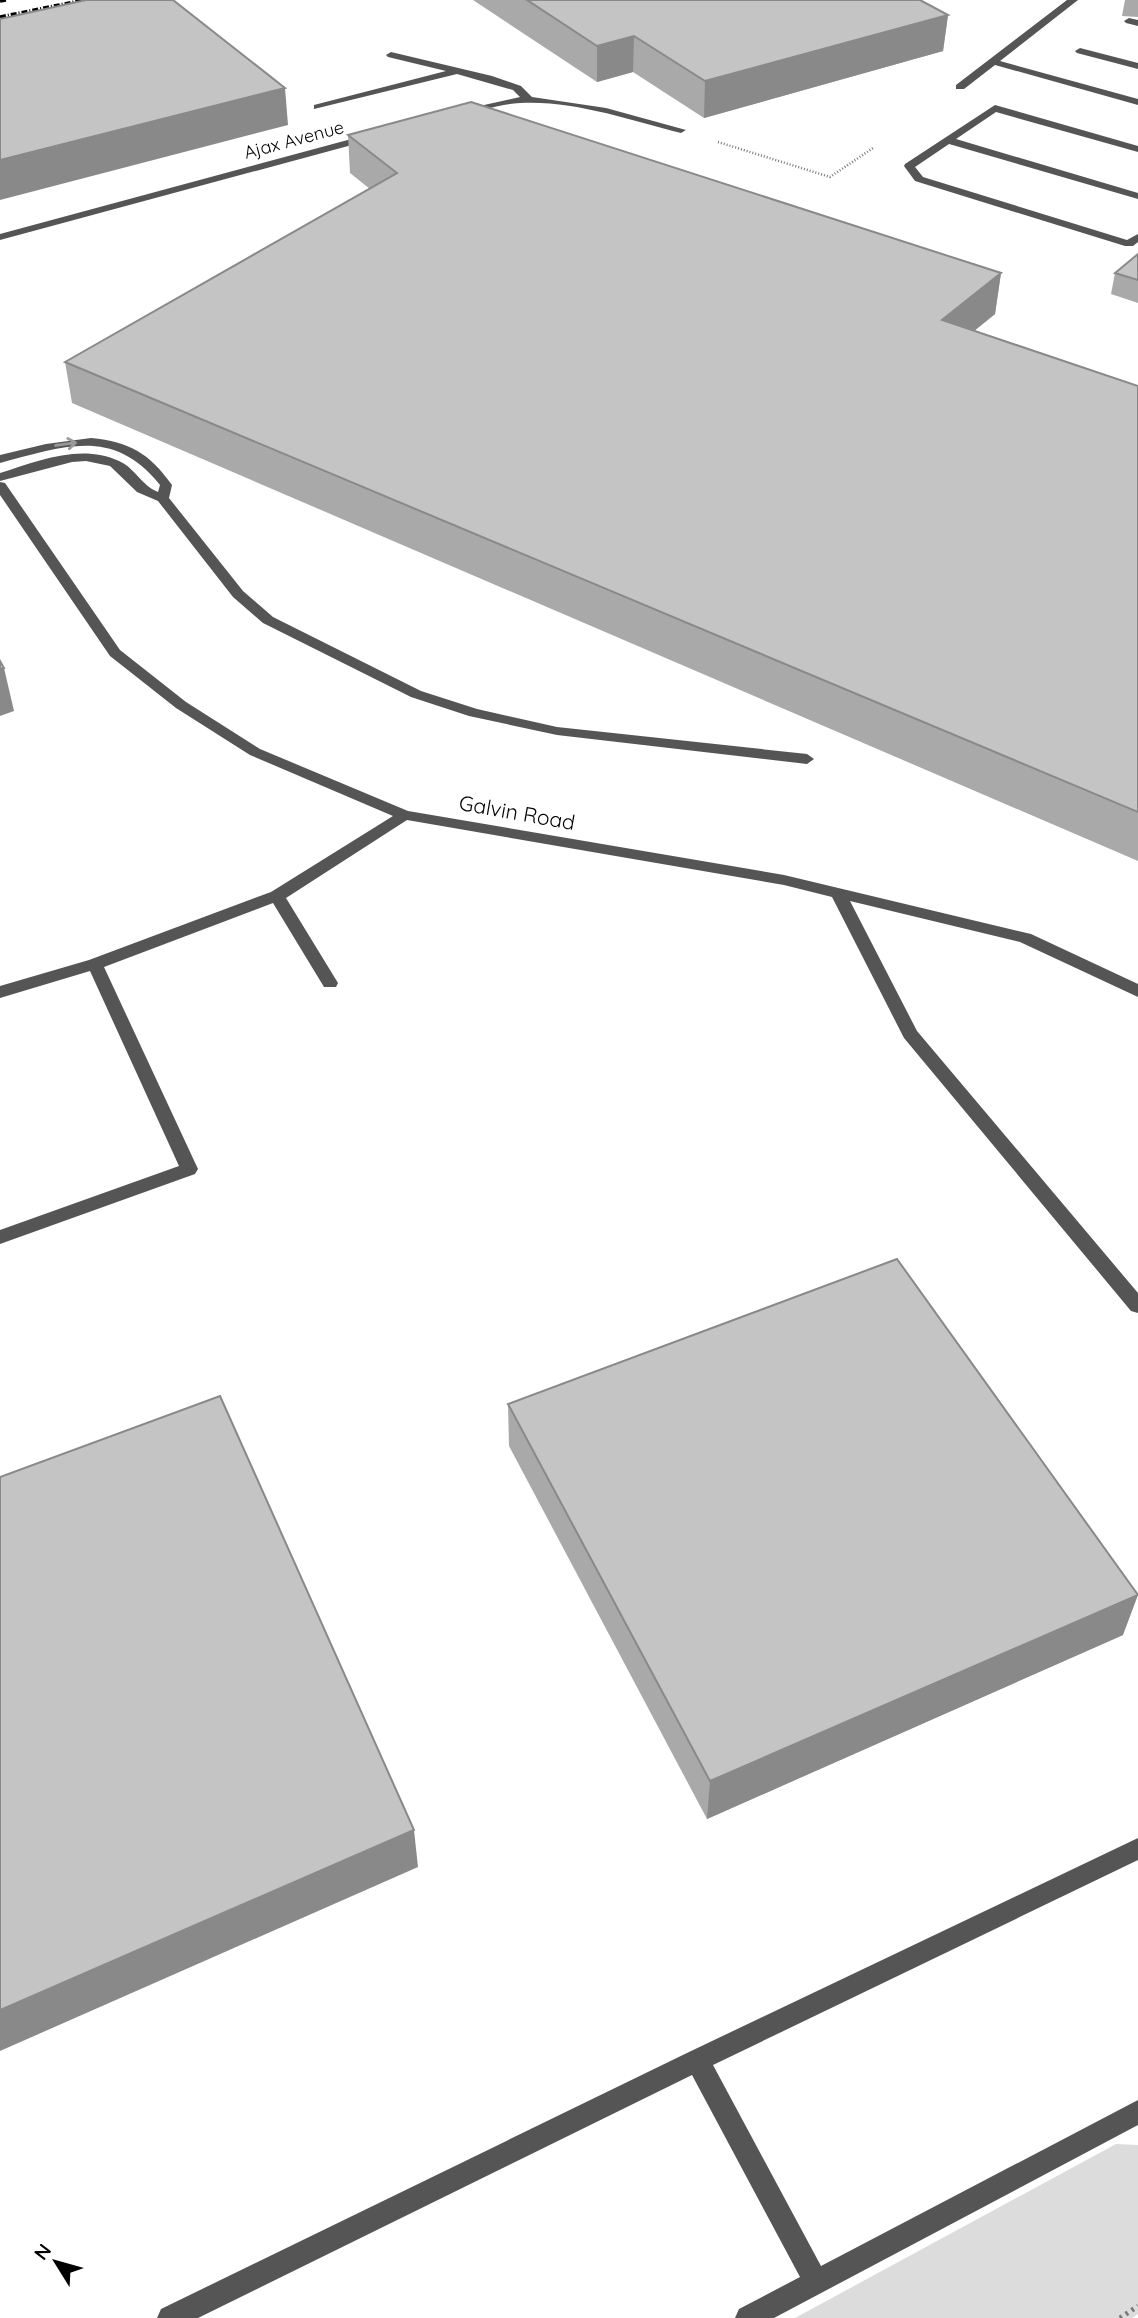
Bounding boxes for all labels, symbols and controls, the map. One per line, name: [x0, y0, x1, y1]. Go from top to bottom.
street label: Ajax Avenue: [241, 115, 346, 164]
one-way arrow: [55, 437, 77, 450]
street label: Galvin Road: [457, 789, 577, 835]
north arrow: [21, 2227, 91, 2297]
text: N: [29, 2239, 56, 2265]

